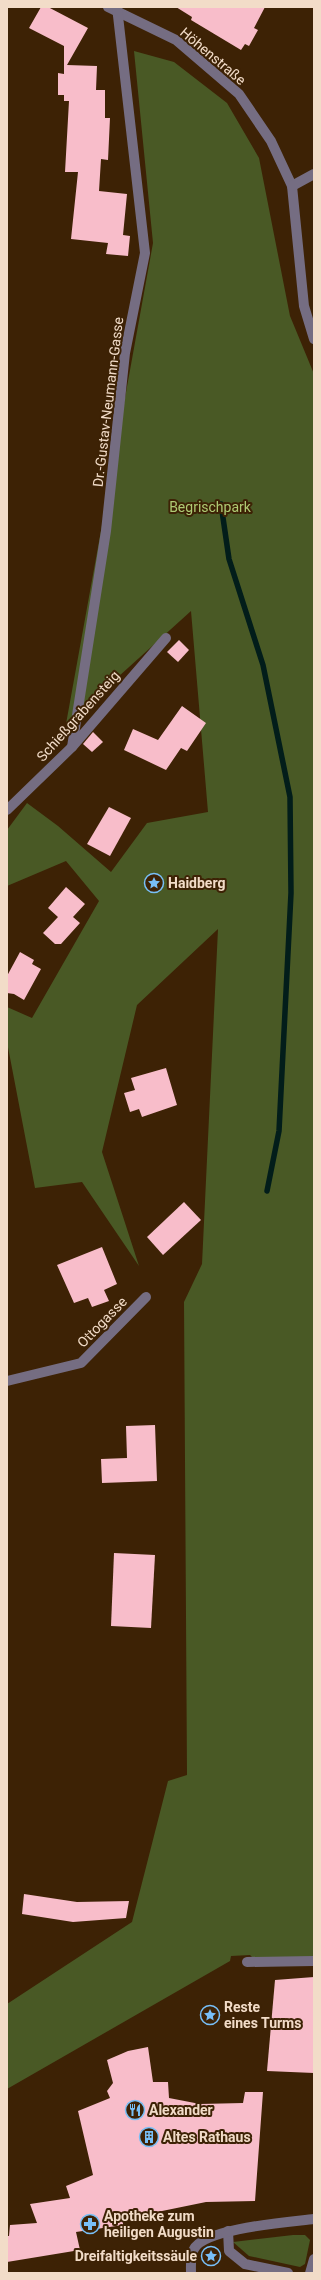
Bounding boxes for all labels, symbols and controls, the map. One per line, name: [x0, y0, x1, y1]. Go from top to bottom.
street label: Höhenstraße: [177, 24, 249, 88]
street label: Dr.-Gustav-Neumann-Gasse: [90, 316, 126, 488]
park label: Begrischpark: [169, 499, 252, 515]
street label: Schießgrabensteig: [33, 668, 123, 764]
place icon: Haidberg: [143, 872, 165, 894]
place label: Haidberg: [168, 875, 225, 891]
street label: Ottogasse: [74, 1293, 130, 1351]
place label: Reste eines Turms: [224, 1999, 301, 2031]
place icon: Reste eines Turms: [199, 2004, 221, 2026]
restaurant icon: Alexander: [124, 2099, 146, 2121]
place label: Alexander: [149, 2102, 213, 2118]
building icon: Altes Rathaus: [138, 2126, 160, 2148]
place label: Altes Rathaus: [163, 2129, 251, 2145]
place label: Apotheke zum heiligen Augustin: [104, 2208, 214, 2240]
pharmacy icon: Apotheke zum heiligen Augustin: [79, 2213, 101, 2235]
place icon: Dreifaltigkeitssäule: [200, 2245, 222, 2267]
place label: Dreifaltigkeitssäule: [75, 2248, 197, 2264]

